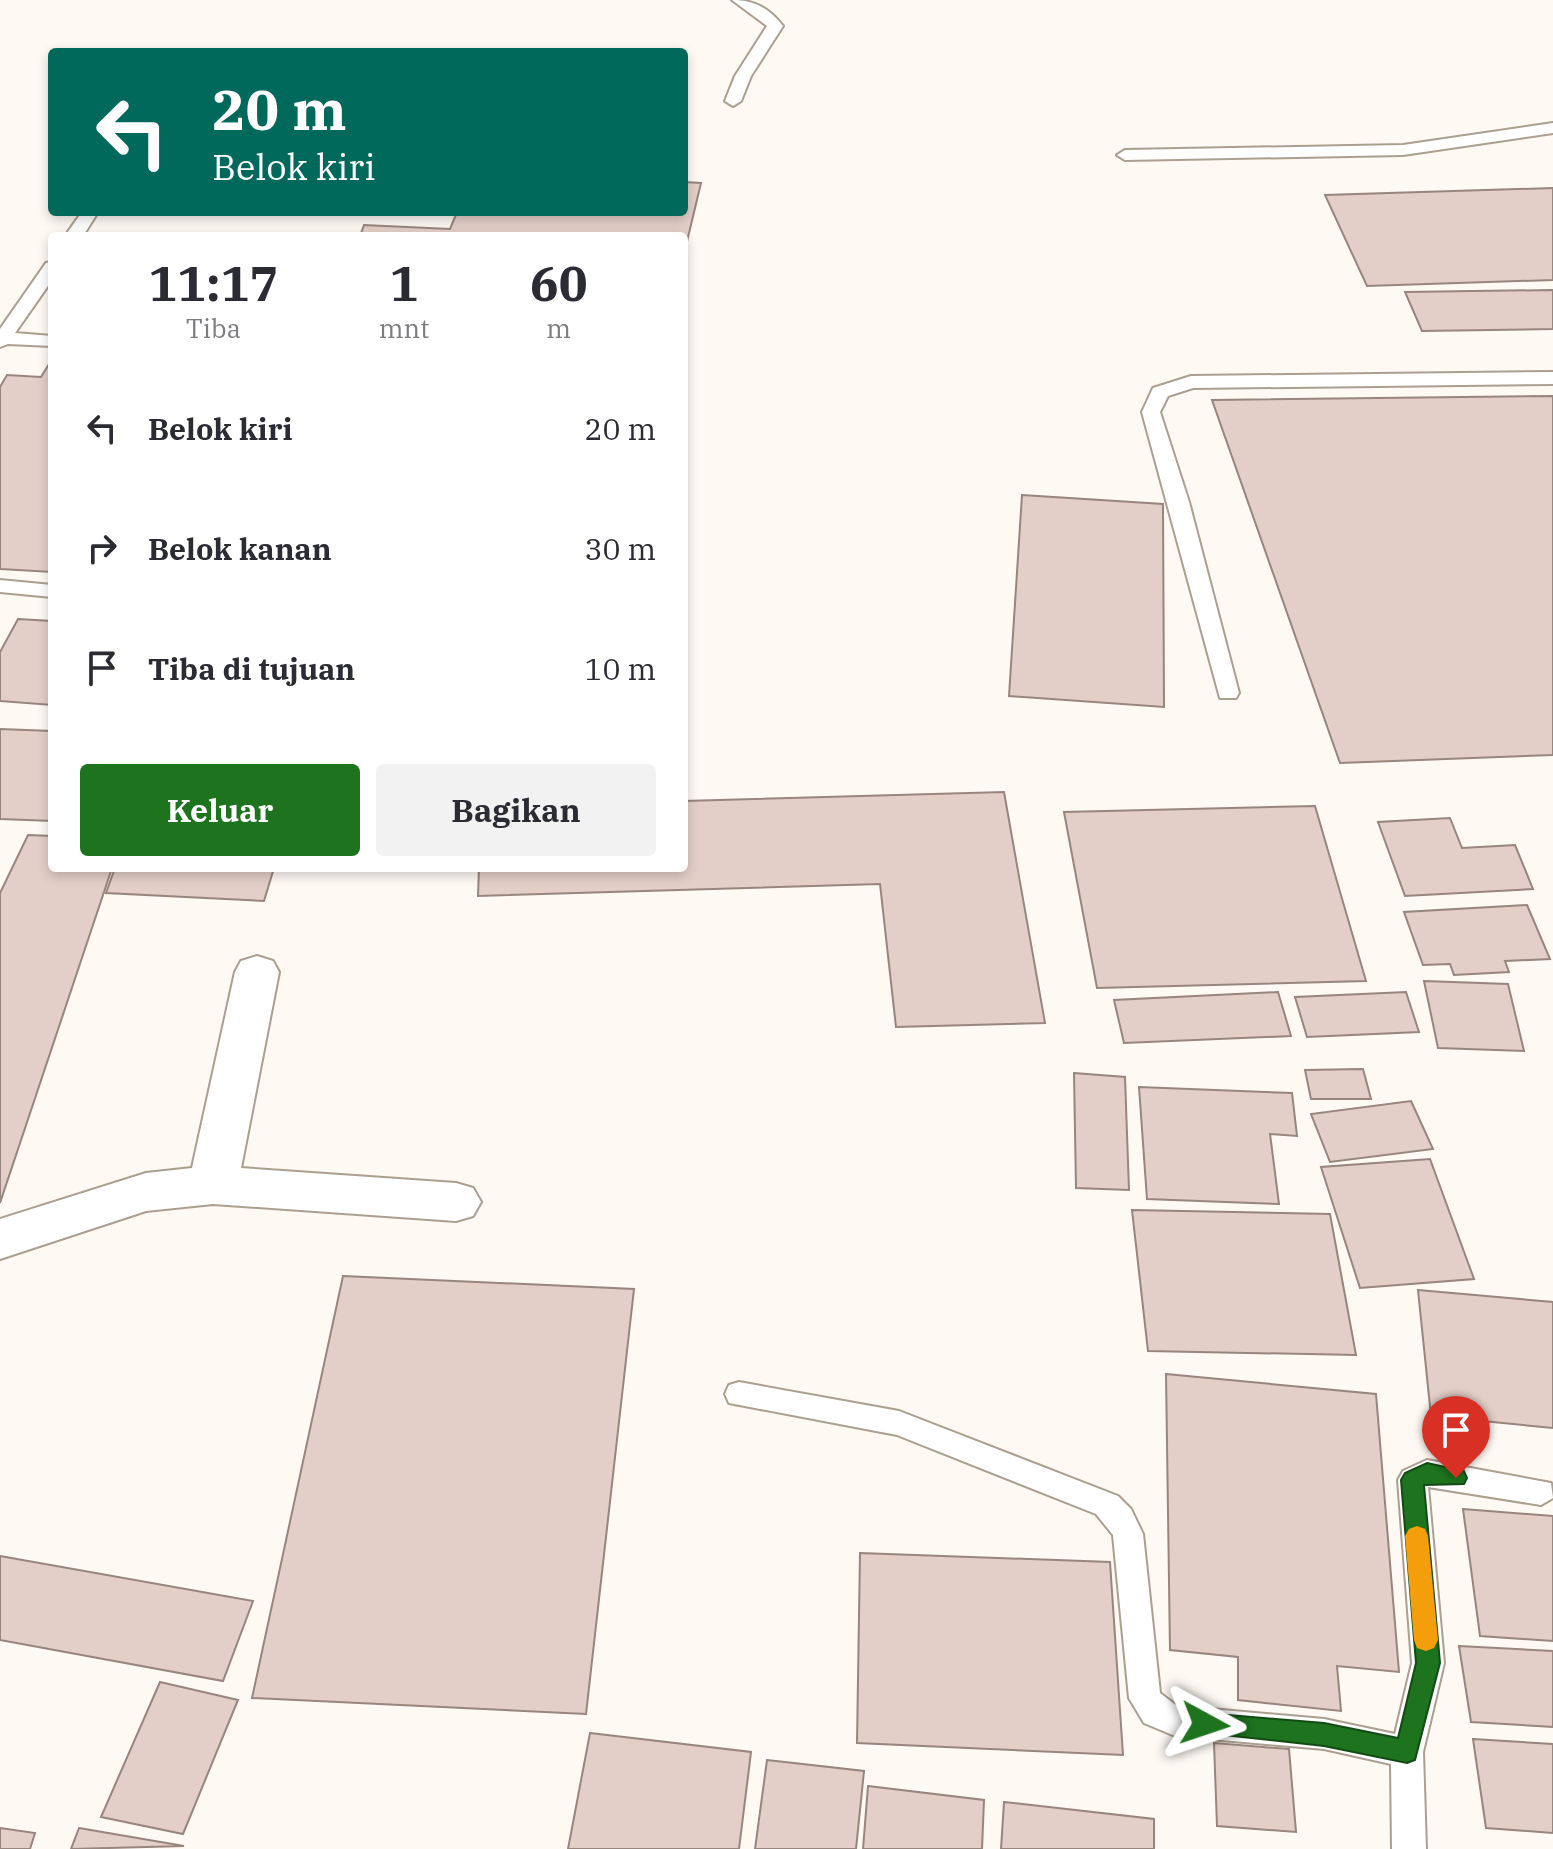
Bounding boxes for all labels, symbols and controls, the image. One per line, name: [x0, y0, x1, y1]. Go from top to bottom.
text: 20 m: [212, 73, 347, 145]
icon: left: [80, 80, 184, 184]
text: Belok kiri: [212, 143, 376, 190]
text: 11:17: [149, 252, 278, 314]
text: 1: [390, 252, 418, 314]
text: 60: [530, 252, 587, 314]
text: Tiba: [186, 311, 241, 345]
text: mnt: [379, 311, 429, 345]
text: m: [546, 311, 571, 345]
icon: left: [80, 406, 124, 450]
text: Belok kiri: [148, 409, 293, 448]
text: 20 m: [584, 409, 656, 448]
icon: right: [80, 526, 124, 570]
text: Belok kanan: [148, 529, 332, 568]
text: 30 m: [584, 529, 656, 568]
icon: arrive: [80, 646, 124, 690]
text: Tiba di tujuan: [148, 649, 355, 688]
text: 10 m: [584, 649, 656, 688]
button: Keluar: [80, 764, 360, 856]
button: Bagikan: [376, 764, 656, 856]
pin: [1422, 1396, 1490, 1478]
icon: arrive: [1434, 1408, 1478, 1452]
position arrow: [1163, 1682, 1247, 1766]

